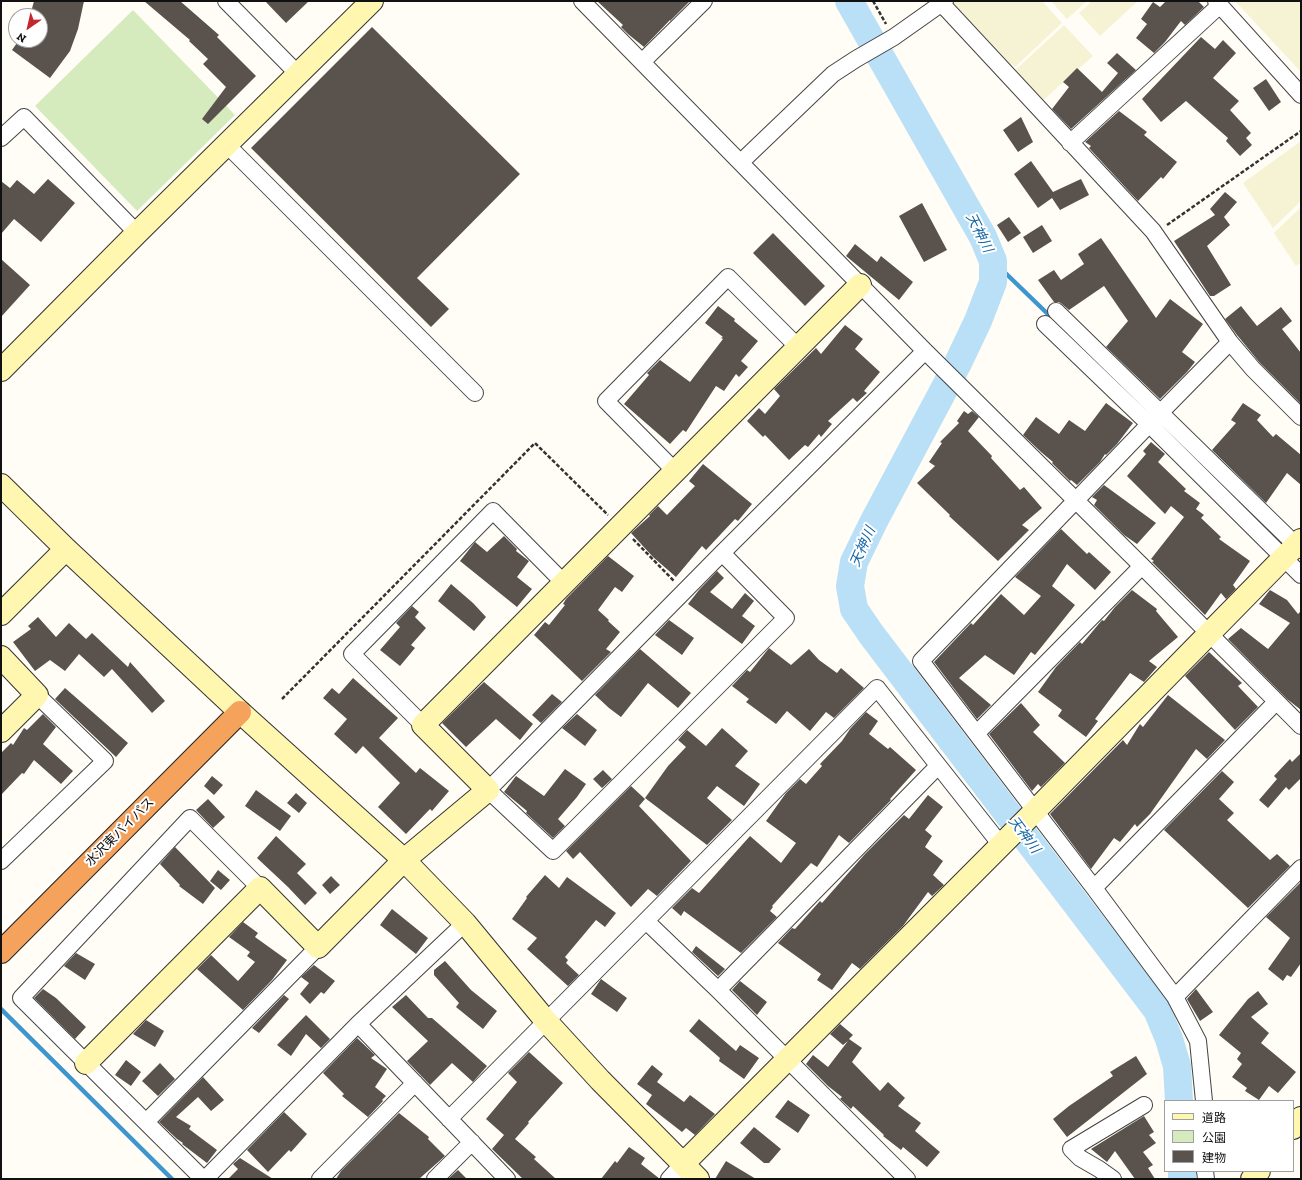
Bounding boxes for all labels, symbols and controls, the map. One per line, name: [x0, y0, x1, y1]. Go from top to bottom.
north arrow: [8, 8, 48, 48]
text: N: [14, 30, 29, 45]
water label: 天神川: [962, 210, 996, 256]
water label: 天神川: [847, 524, 879, 570]
street label: 水沢東バイパス: [82, 794, 158, 870]
water label: 天神川: [1005, 813, 1043, 857]
legend: [1164, 1100, 1294, 1172]
text: 道路: [1202, 1111, 1226, 1125]
text: 公園: [1202, 1131, 1226, 1145]
text: 建物: [1202, 1151, 1226, 1165]

